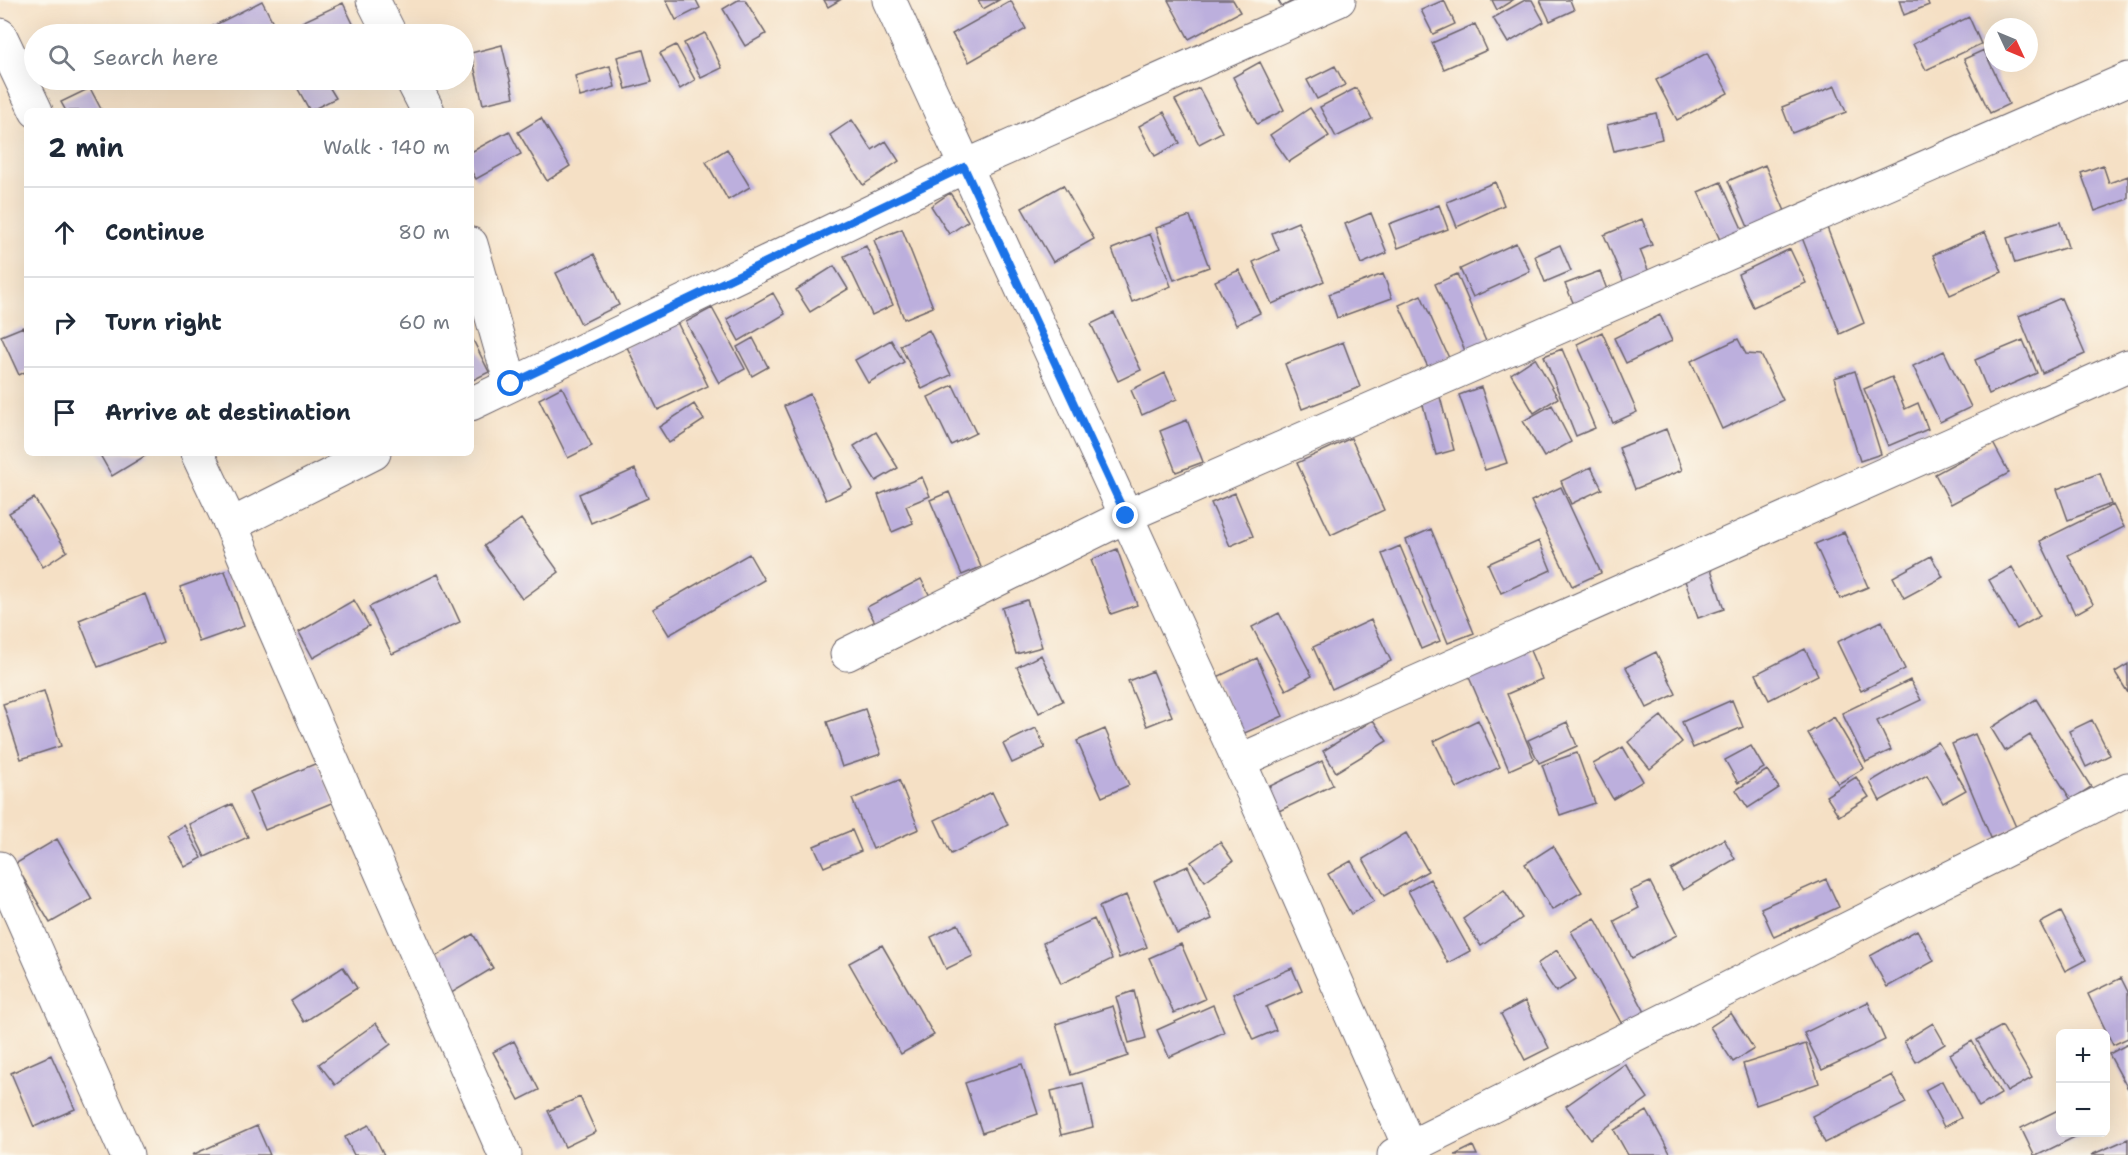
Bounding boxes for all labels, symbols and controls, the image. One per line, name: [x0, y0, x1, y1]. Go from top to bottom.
north arrow: [1984, 18, 2038, 72]
search box: [24, 24, 474, 90]
icon: search: [45, 41, 78, 74]
text: Search here: [93, 43, 219, 72]
text: 2 min: [48, 130, 124, 165]
text: Walk · 140 m: [323, 134, 450, 160]
icon: ahead: [48, 216, 81, 249]
text: Continue: [105, 218, 205, 247]
text: 80 m: [398, 219, 450, 245]
icon: right: [48, 306, 81, 339]
text: Turn right: [105, 308, 222, 337]
text: 60 m: [398, 309, 450, 335]
route start: [497, 370, 523, 396]
icon: arrive: [48, 396, 81, 429]
text: Arrive at destination: [105, 398, 351, 427]
route end: [1112, 502, 1138, 528]
map controls: [2056, 1029, 2110, 1137]
button: +: [2056, 1029, 2110, 1083]
button: −: [2056, 1083, 2110, 1137]

